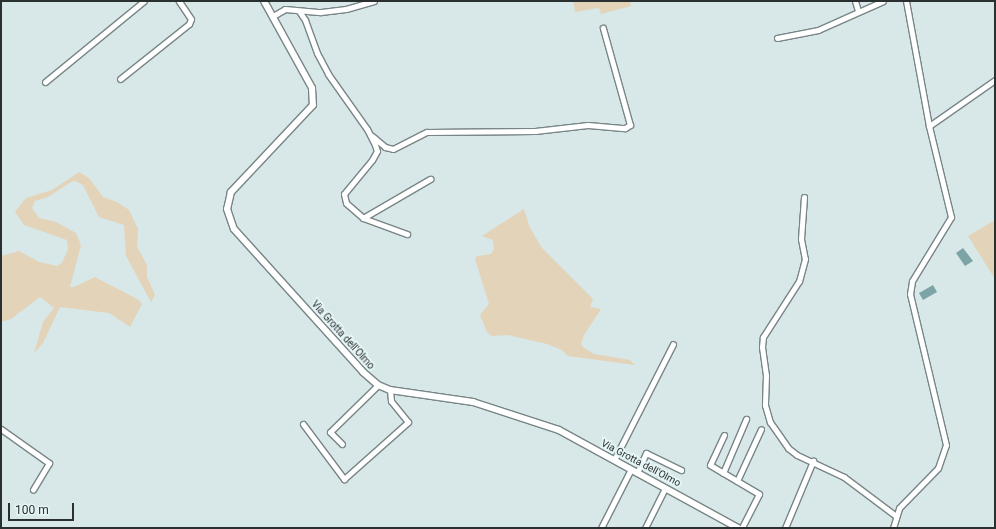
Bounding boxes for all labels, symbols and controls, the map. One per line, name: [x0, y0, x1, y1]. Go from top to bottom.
street label: Via Grotta dell'Olmo: [309, 298, 377, 372]
street label: Via Grotta dell'Olmo: [599, 437, 683, 489]
scale bar: [10, 495, 76, 521]
text: 100 m: [15, 503, 49, 517]

